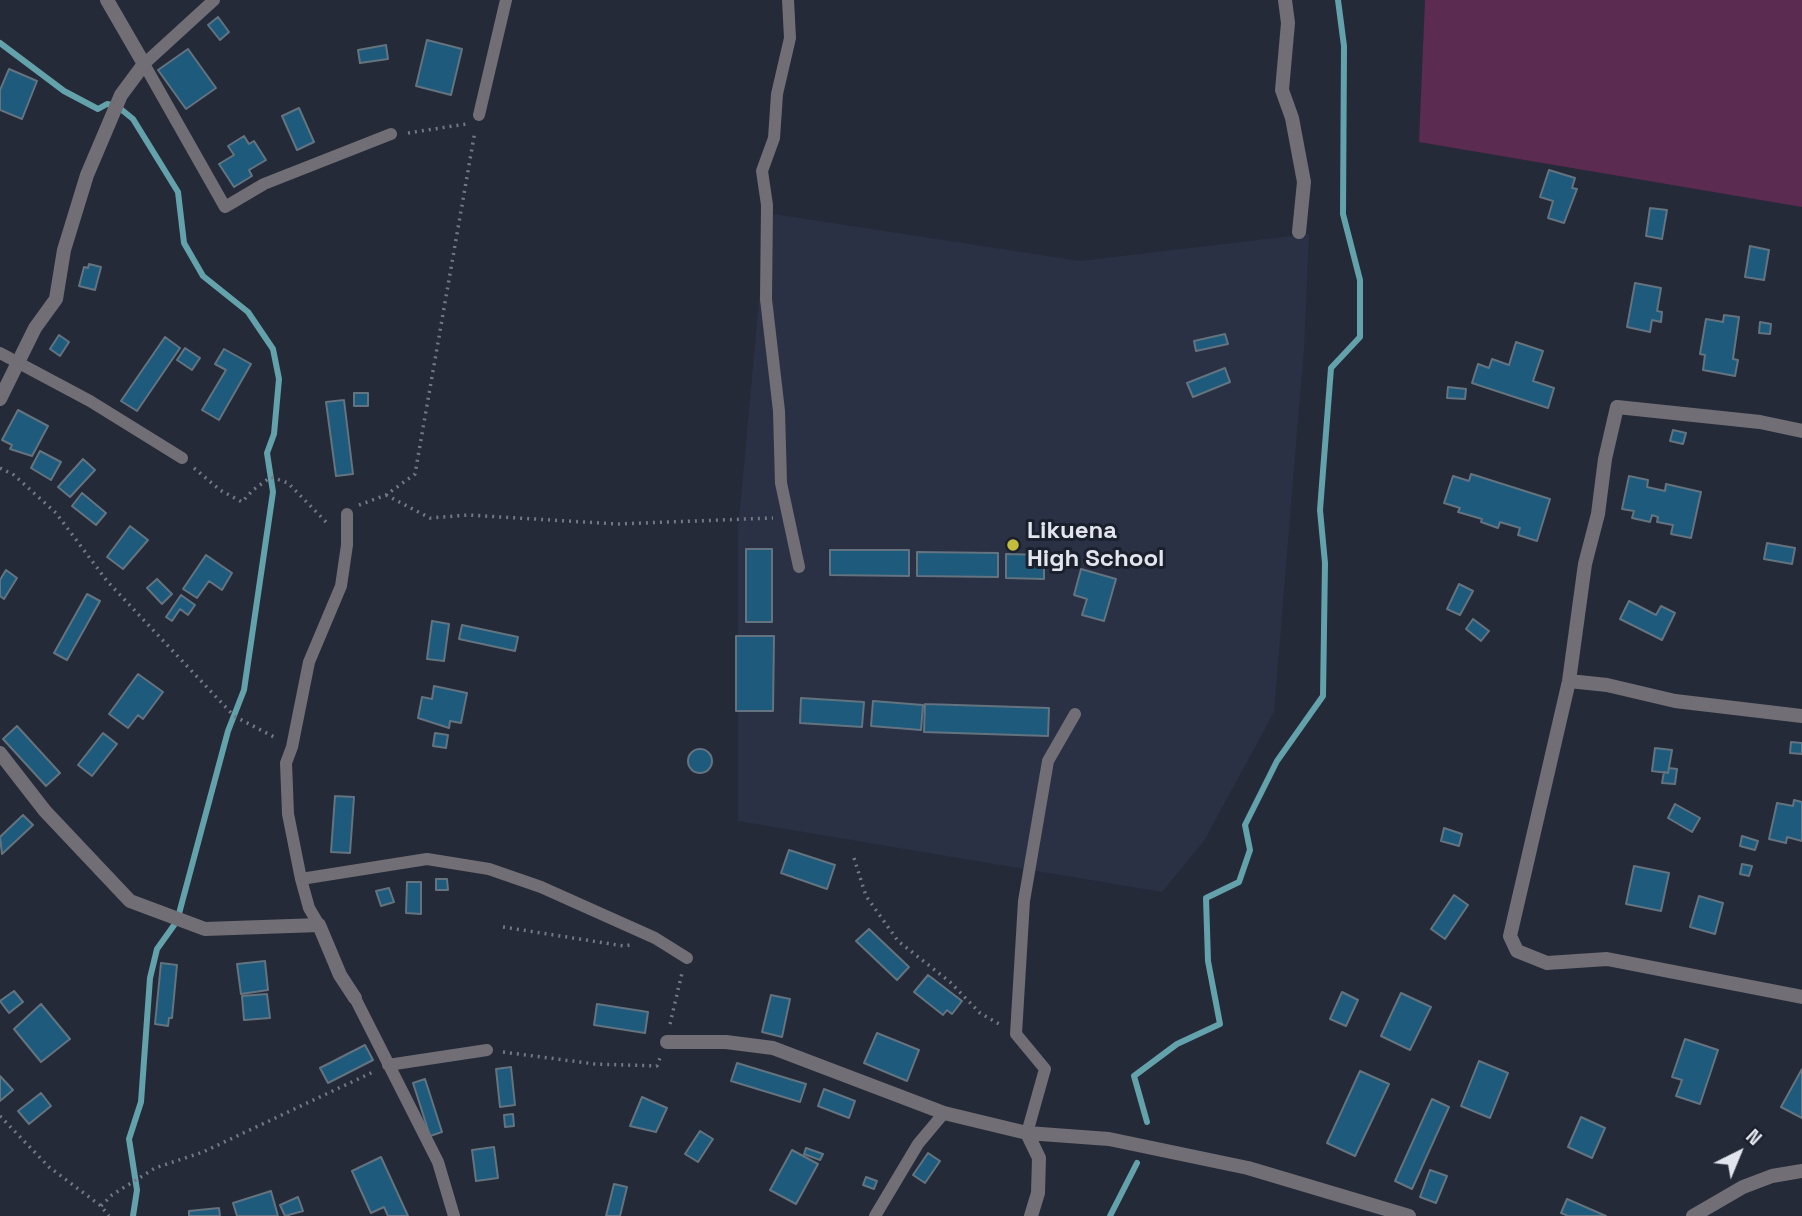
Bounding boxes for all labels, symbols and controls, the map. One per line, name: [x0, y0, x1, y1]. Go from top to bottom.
place label: Likuena High School: [1027, 517, 1164, 573]
marker: Likuena High School: [1005, 537, 1021, 553]
north arrow: [1704, 1118, 1774, 1188]
text: N: [1740, 1124, 1767, 1151]

